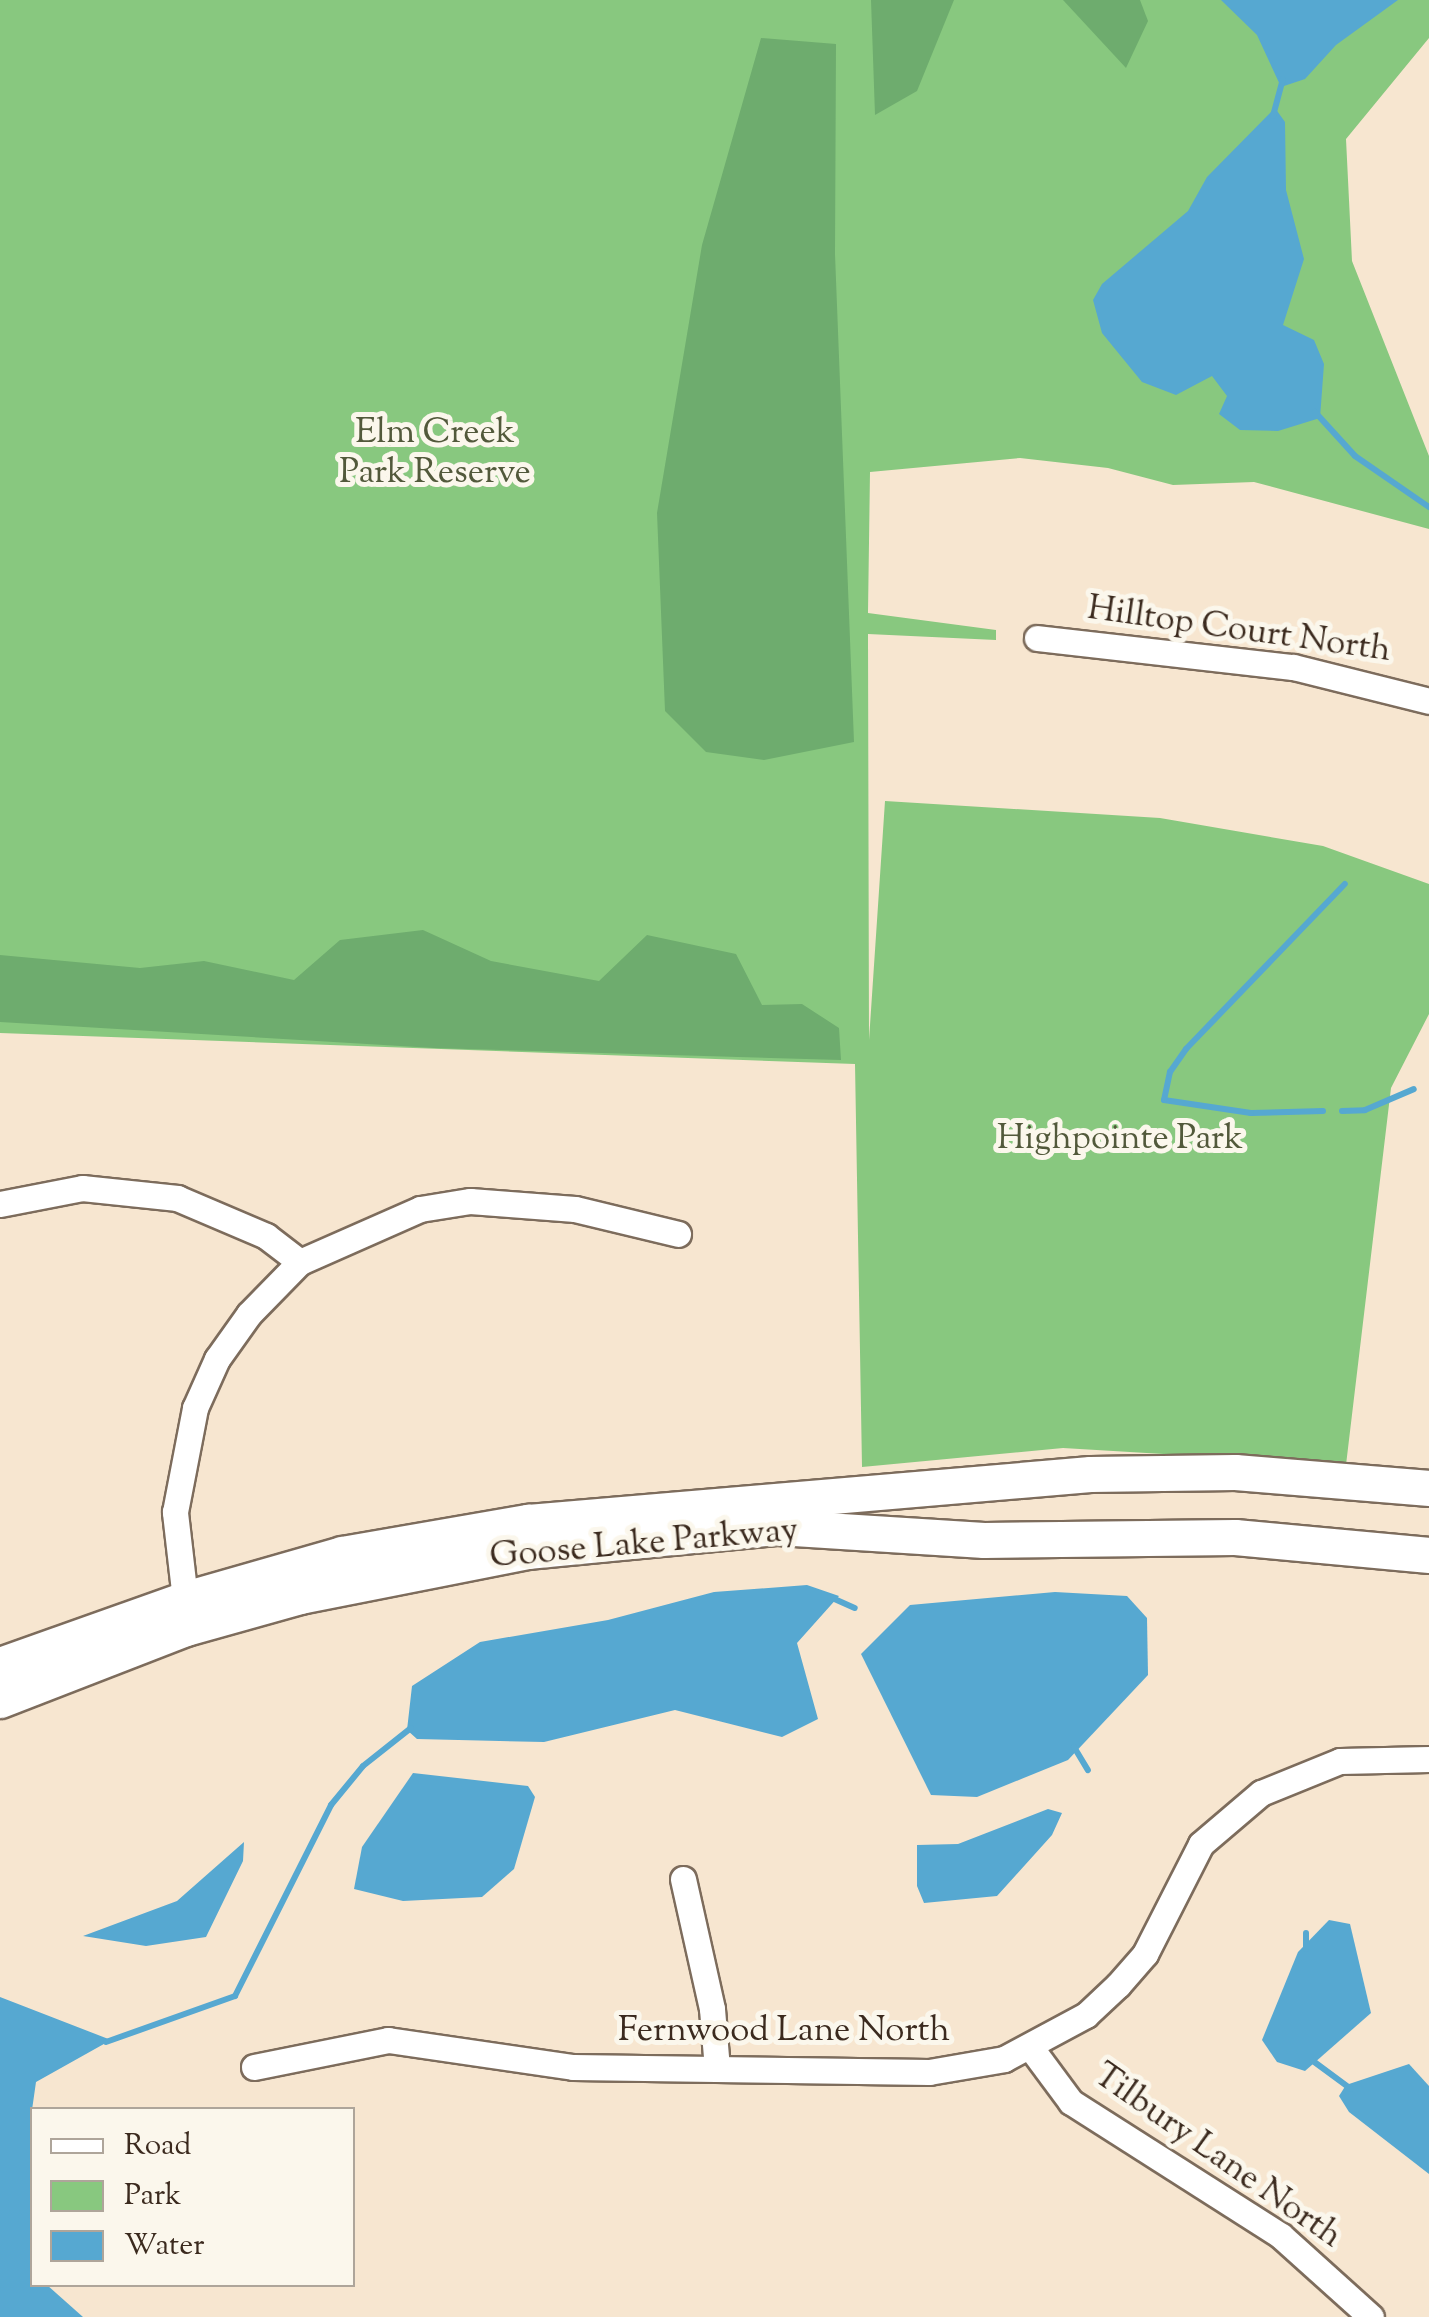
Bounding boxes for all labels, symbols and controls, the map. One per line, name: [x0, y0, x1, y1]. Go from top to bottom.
park label: Elm Creek Park Reserve: [339, 413, 531, 495]
street label: Hilltop Court North: [1085, 589, 1393, 673]
park label: Highpointe Park: [997, 1119, 1243, 1161]
street label: Goose Lake Parkway: [488, 1511, 800, 1579]
street label: Fernwood Lane North: [618, 2011, 950, 2053]
street label: Tilbury Lane North: [1085, 2056, 1349, 2258]
legend: [30, 2107, 355, 2287]
text: Road: [124, 2125, 191, 2168]
text: Park: [124, 2175, 181, 2218]
text: Water: [124, 2225, 205, 2268]

